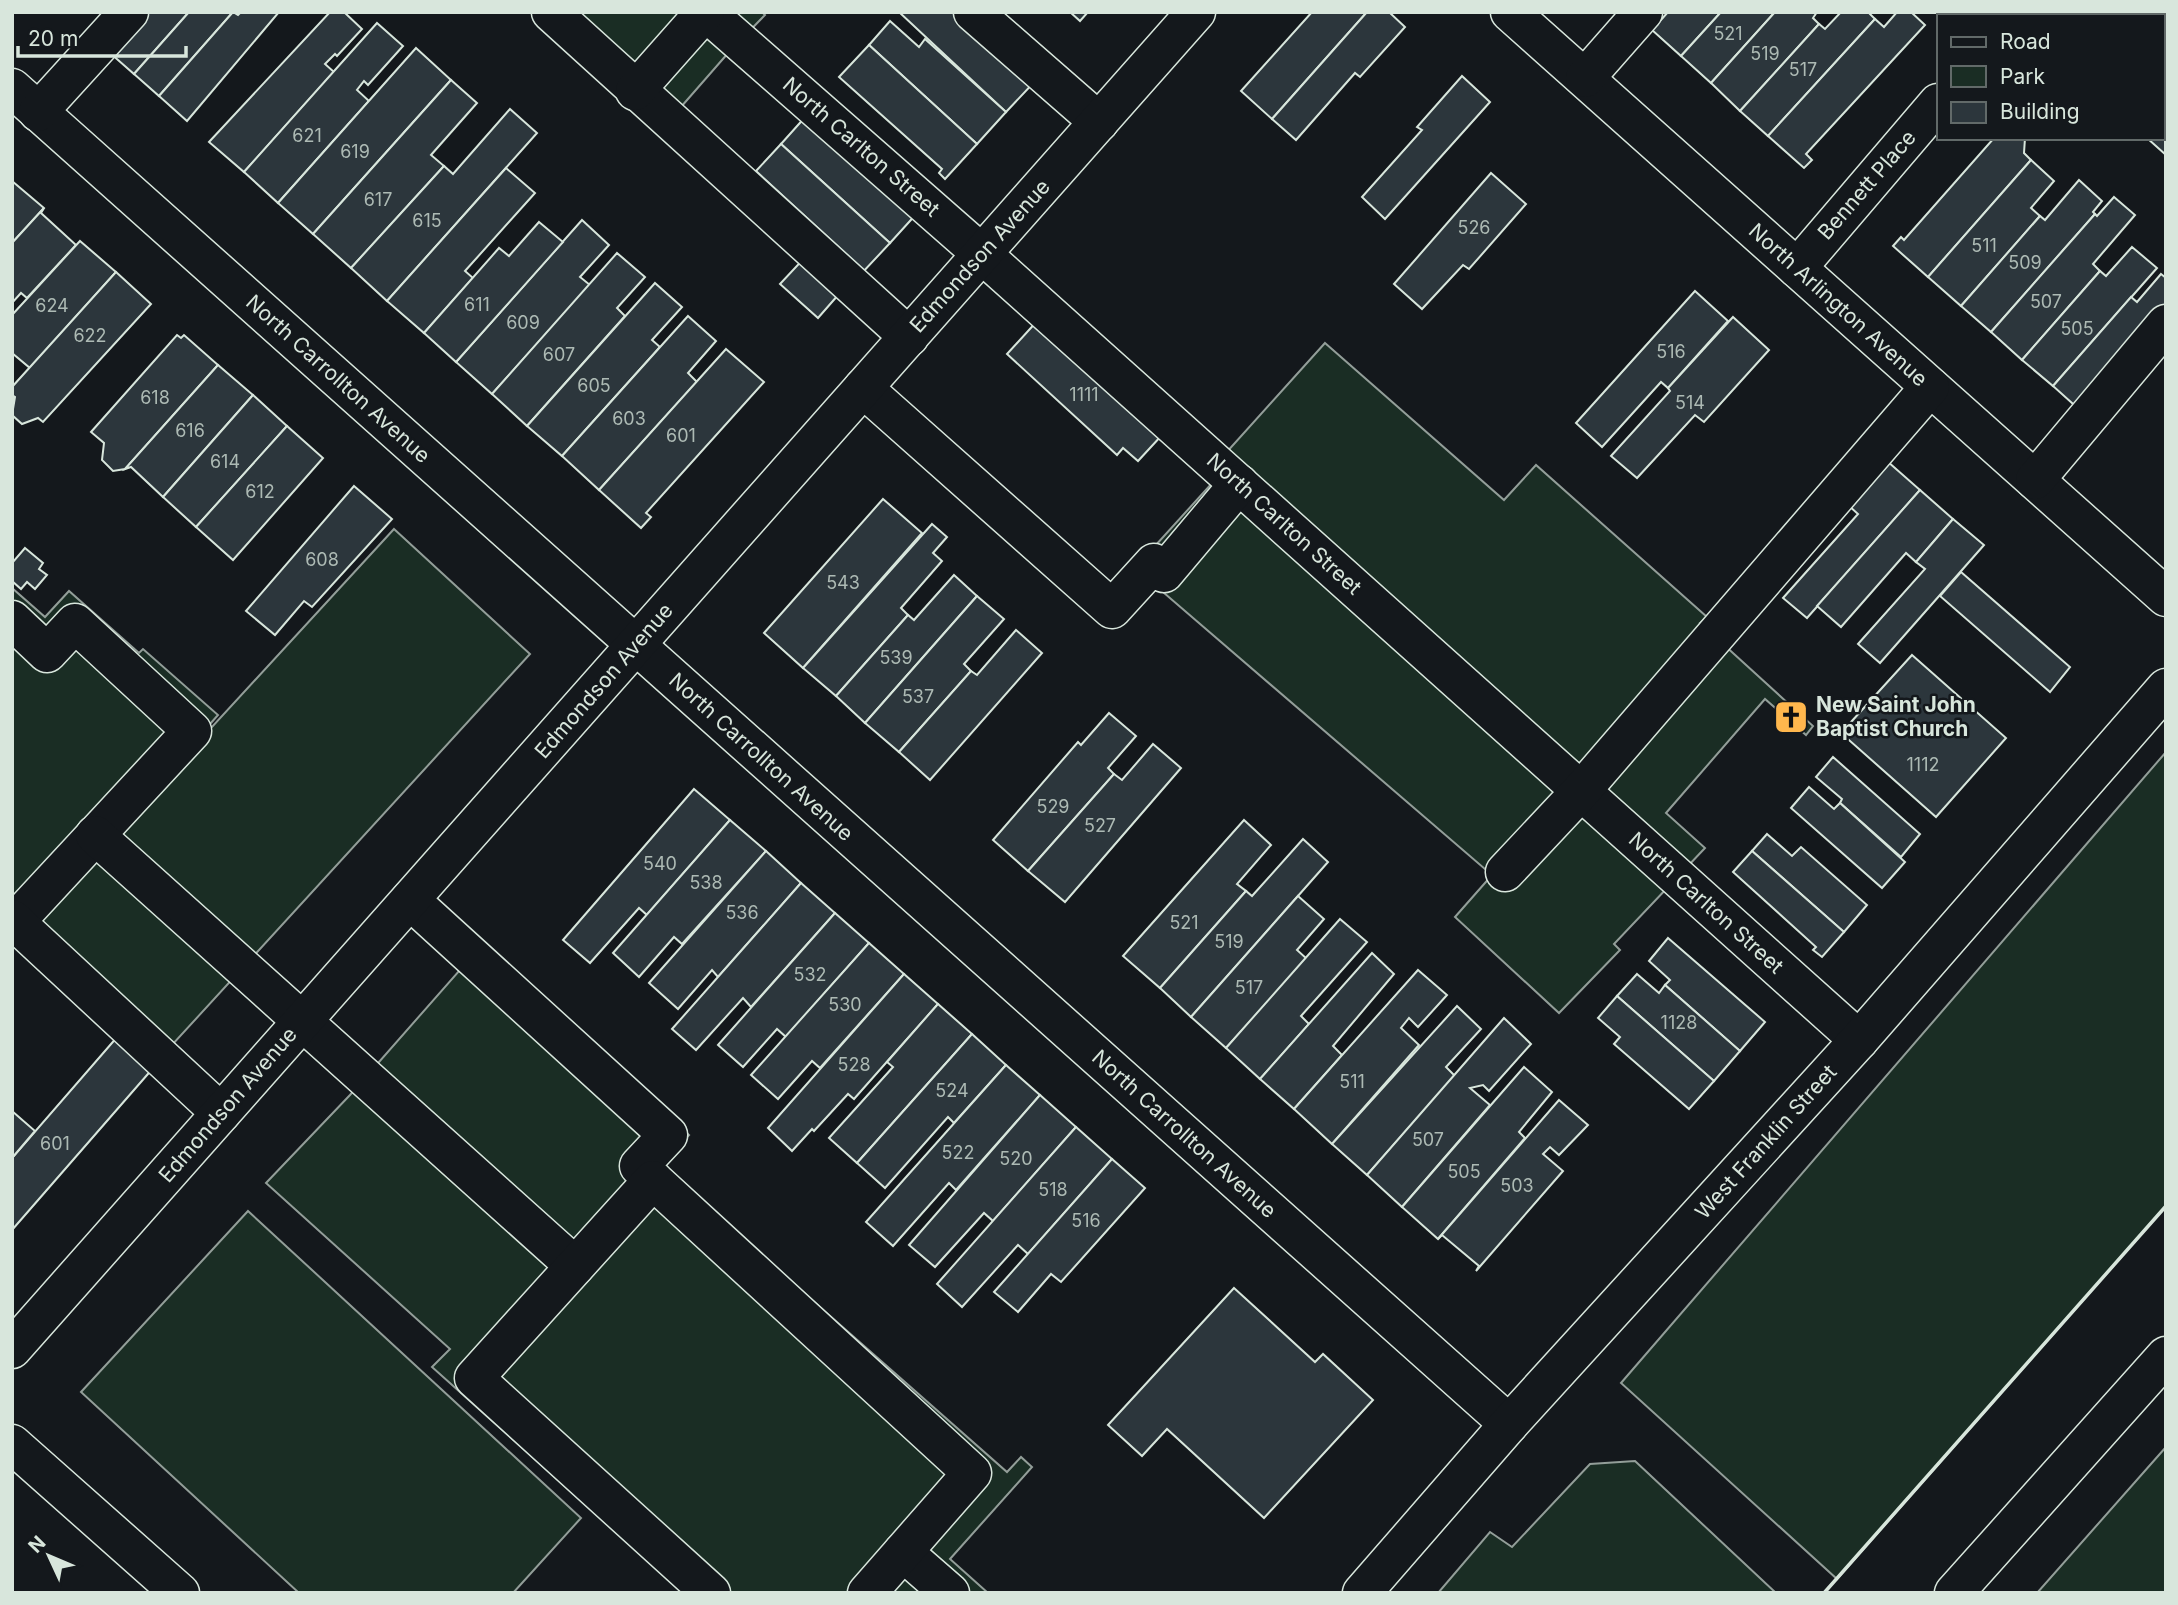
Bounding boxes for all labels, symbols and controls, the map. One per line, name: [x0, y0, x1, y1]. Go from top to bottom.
scale bar: [18, 14, 186, 58]
legend: [1937, 14, 2164, 140]
house number: 521: [1713, 23, 1743, 44]
text: 20 m: [28, 26, 78, 51]
text: Road: [2000, 29, 2051, 54]
house number: 519: [1750, 43, 1780, 64]
house number: 517: [1789, 59, 1817, 80]
text: Park: [2000, 64, 2045, 89]
street label: North Carlton Street: [778, 72, 945, 222]
text: Building: [2000, 99, 2080, 124]
house number: 621: [292, 125, 322, 146]
street label: Bennett Place: [1812, 125, 1921, 244]
house number: 619: [340, 141, 370, 162]
street label: Edmondson Avenue: [904, 174, 1055, 337]
house number: 617: [364, 189, 392, 210]
house number: 615: [412, 210, 442, 231]
house number: 526: [1457, 217, 1491, 238]
street label: North Arlington Avenue: [1744, 218, 1933, 391]
house number: 511: [1971, 235, 1997, 256]
house number: 509: [2008, 252, 2042, 273]
street label: North Carrollton Avenue: [241, 289, 436, 468]
house number: 507: [2030, 291, 2062, 312]
house number: 611: [464, 294, 490, 315]
house number: 624: [35, 295, 69, 316]
house number: 609: [506, 312, 540, 333]
house number: 505: [2060, 318, 2094, 339]
house number: 622: [73, 325, 107, 346]
house number: 516: [1656, 341, 1686, 362]
house number: 607: [543, 344, 575, 365]
house number: 605: [577, 375, 611, 396]
house number: 1111: [1069, 384, 1099, 405]
house number: 618: [140, 387, 170, 408]
house number: 514: [1675, 392, 1705, 413]
house number: 603: [612, 408, 646, 429]
house number: 616: [175, 420, 205, 441]
house number: 601: [666, 425, 696, 446]
street label: North Carlton Street: [1202, 448, 1367, 600]
house number: 614: [210, 451, 240, 472]
house number: 612: [245, 481, 275, 502]
house number: 608: [305, 549, 339, 570]
house number: 543: [826, 572, 860, 593]
street label: Edmondson Avenue: [529, 598, 678, 763]
house number: 539: [879, 647, 913, 668]
street label: North Carrollton Avenue: [664, 667, 859, 846]
house number: 537: [902, 686, 934, 707]
place label: New Saint John Baptist Church: [1816, 692, 1976, 741]
church icon: New Saint John Baptist Church: [1772, 698, 1810, 736]
house number: 1112: [1907, 754, 1939, 775]
house number: 529: [1036, 796, 1070, 817]
house number: 527: [1084, 815, 1116, 836]
street label: North Carlton Street: [1624, 827, 1789, 979]
house number: 540: [643, 853, 677, 874]
house number: 538: [689, 872, 723, 893]
house number: 536: [725, 902, 759, 923]
house number: 521: [1169, 912, 1199, 933]
house number: 519: [1214, 931, 1244, 952]
house number: 532: [793, 964, 827, 985]
house number: 517: [1235, 977, 1263, 998]
house number: 530: [828, 994, 862, 1015]
house number: 1128: [1661, 1012, 1697, 1033]
street label: Edmondson Avenue: [153, 1022, 302, 1187]
street label: North Carrollton Avenue: [1087, 1044, 1282, 1223]
house number: 528: [837, 1054, 871, 1075]
street label: West Franklin Street: [1690, 1059, 1842, 1224]
house number: 511: [1339, 1071, 1365, 1092]
house number: 524: [935, 1080, 969, 1101]
house number: 507: [1412, 1129, 1444, 1150]
house number: 601: [40, 1133, 70, 1154]
house number: 522: [942, 1142, 974, 1163]
house number: 520: [999, 1148, 1033, 1169]
house number: 505: [1447, 1161, 1481, 1182]
house number: 503: [1500, 1175, 1534, 1196]
house number: 518: [1038, 1179, 1068, 1200]
house number: 516: [1071, 1210, 1101, 1231]
north arrow: [14, 1521, 84, 1591]
text: N: [24, 1531, 50, 1558]

